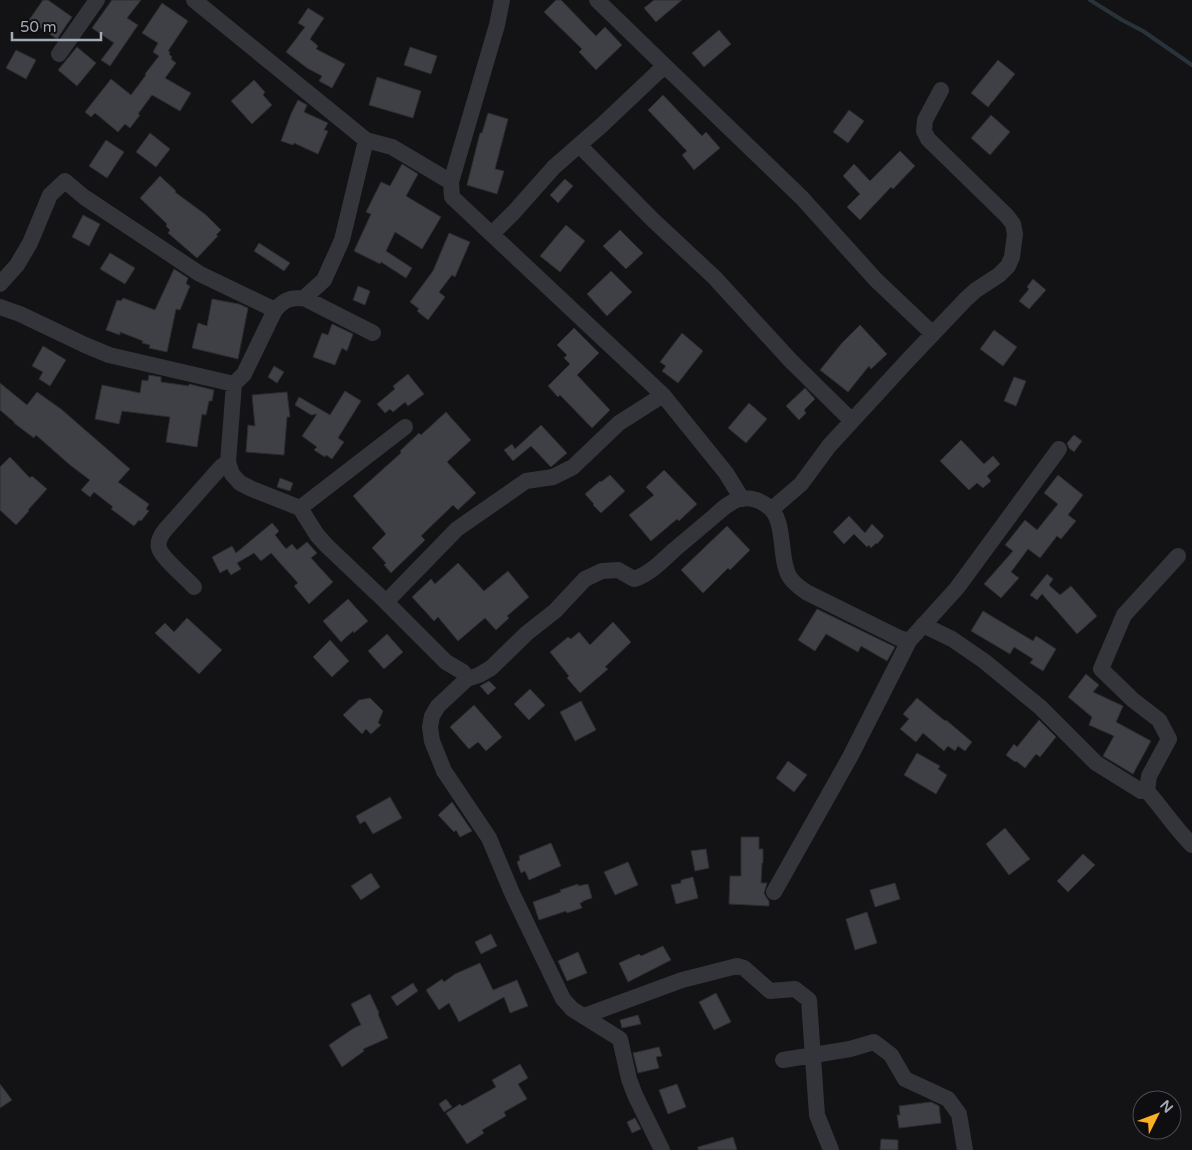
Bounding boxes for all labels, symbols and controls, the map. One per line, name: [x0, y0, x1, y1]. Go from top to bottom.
scale bar: [12, 10, 101, 42]
text: 50 m: [20, 18, 57, 36]
north arrow: [1132, 1090, 1182, 1140]
text: N: [1156, 1097, 1176, 1117]

